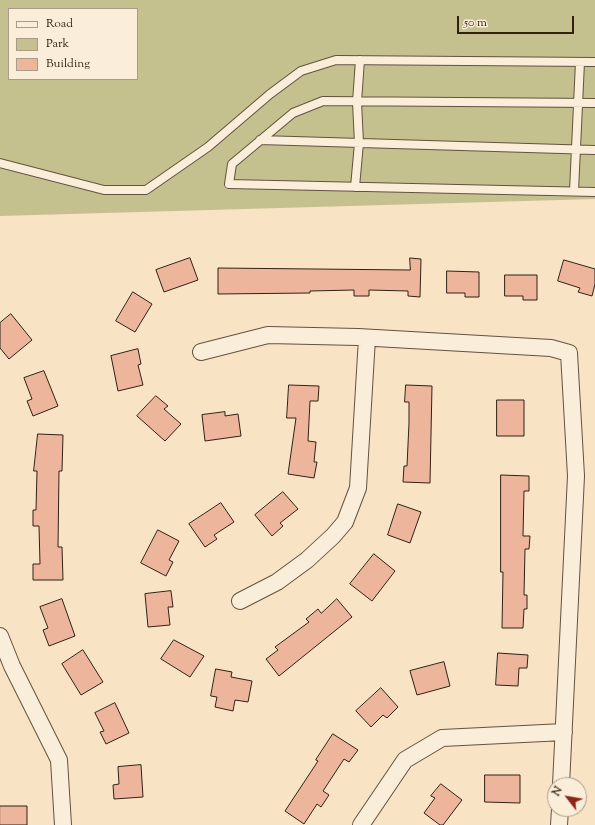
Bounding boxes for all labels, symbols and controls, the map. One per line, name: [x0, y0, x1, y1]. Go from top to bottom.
legend: [8, 8, 138, 80]
scale bar: [459, 8, 576, 34]
text: 50 m: [464, 14, 487, 32]
text: Road: [46, 15, 73, 33]
text: Park: [46, 35, 69, 53]
text: Building: [46, 55, 90, 73]
north arrow: [547, 777, 587, 817]
text: N: [548, 783, 567, 799]

